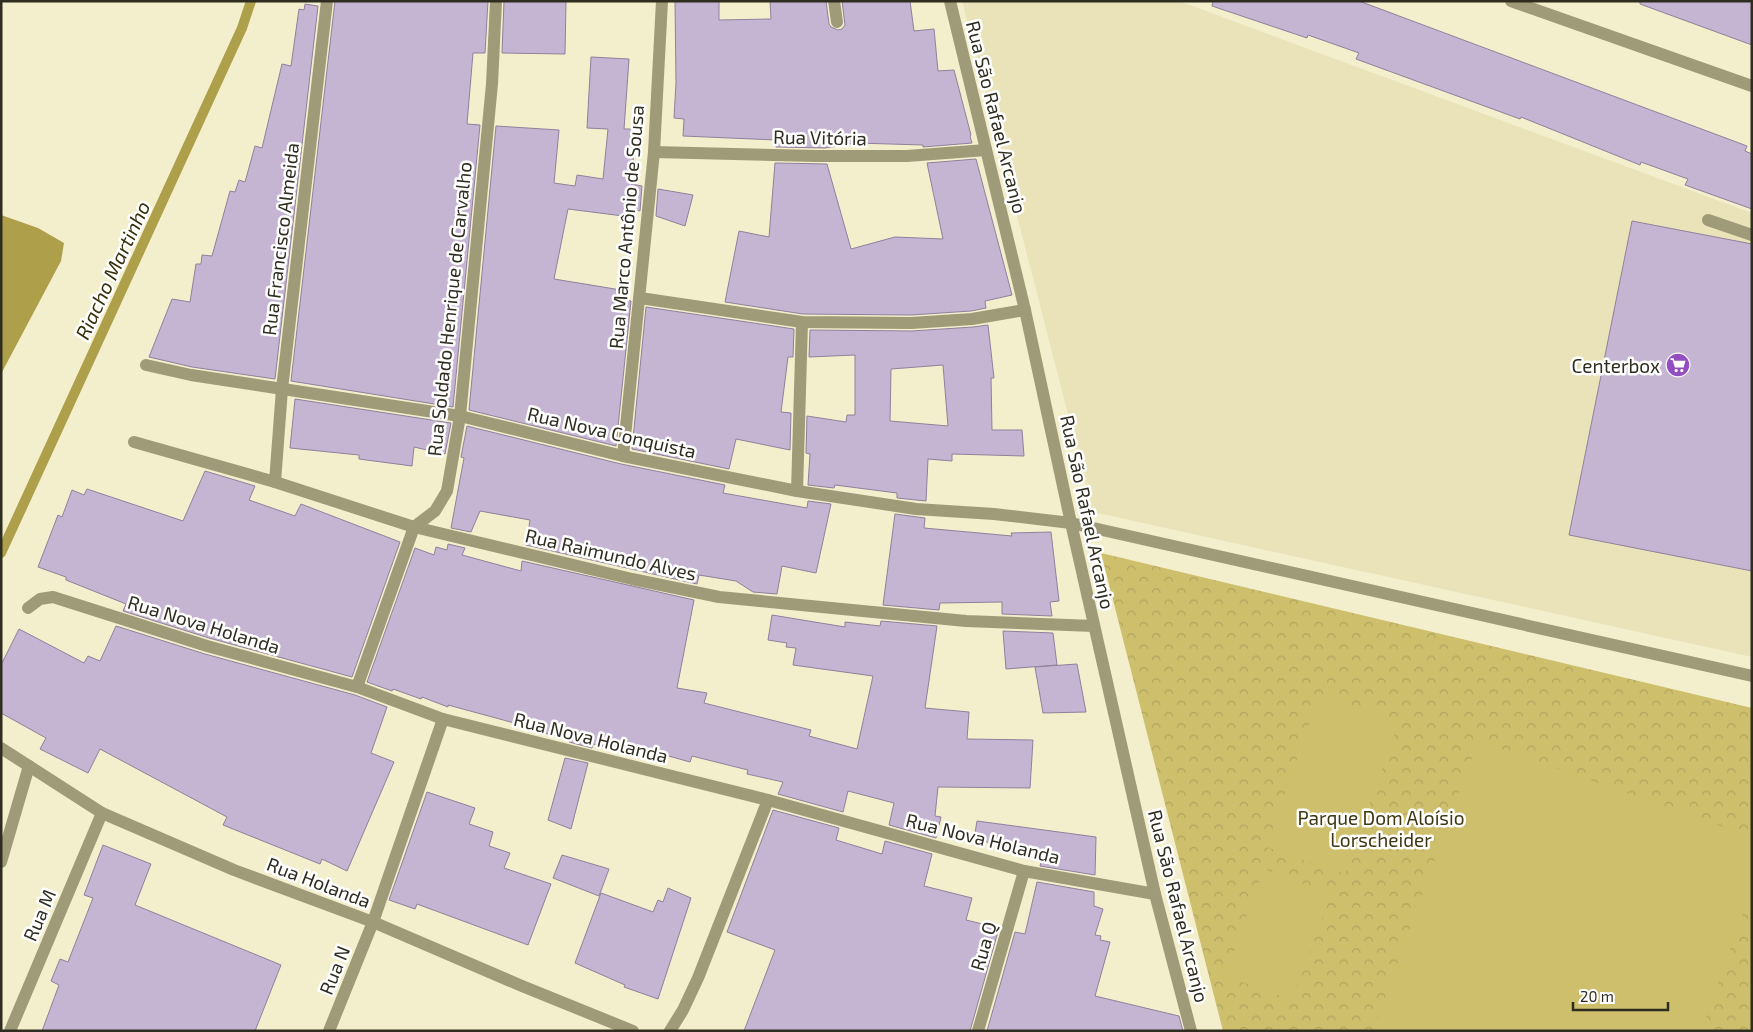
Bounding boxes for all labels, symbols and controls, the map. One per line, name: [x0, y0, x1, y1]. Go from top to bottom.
street label: Rua São Rafael Arcanjo: [962, 18, 1032, 216]
street label: Rua Marco Antônio de Sousa: [604, 104, 648, 350]
street label: Rua Vitória: [773, 125, 867, 149]
street label: Rua Francisco Almeida: [257, 141, 303, 337]
street label: Rua Soldado Henrique de Carvalho: [422, 161, 476, 457]
water label: Riacho Martinho: [70, 197, 154, 343]
supermarket icon: Centerbox: [1665, 352, 1691, 378]
place label: Centerbox: [1571, 354, 1660, 377]
street label: Rua Nova Conquista: [525, 401, 699, 463]
street label: Rua São Rafael Arcanjo: [1056, 413, 1120, 611]
street label: Rua Raimundo Alves: [523, 523, 699, 585]
street label: Rua Nova Holanda: [125, 590, 283, 658]
street label: Rua Nova Holanda: [512, 707, 670, 767]
park label: Parque Dom Aloísio Lorscheider: [1297, 806, 1465, 851]
street label: Rua São Rafael Arcanjo: [1144, 807, 1214, 1005]
street label: Rua Nova Holanda: [904, 808, 1062, 868]
street label: Rua Holanda: [264, 852, 374, 912]
street label: Rua M: [18, 886, 60, 944]
street label: Rua Q: [965, 919, 1001, 973]
street label: Rua N: [314, 942, 354, 998]
scale bar: [1573, 980, 1668, 1012]
text: 20 m: [1580, 987, 1614, 1005]

